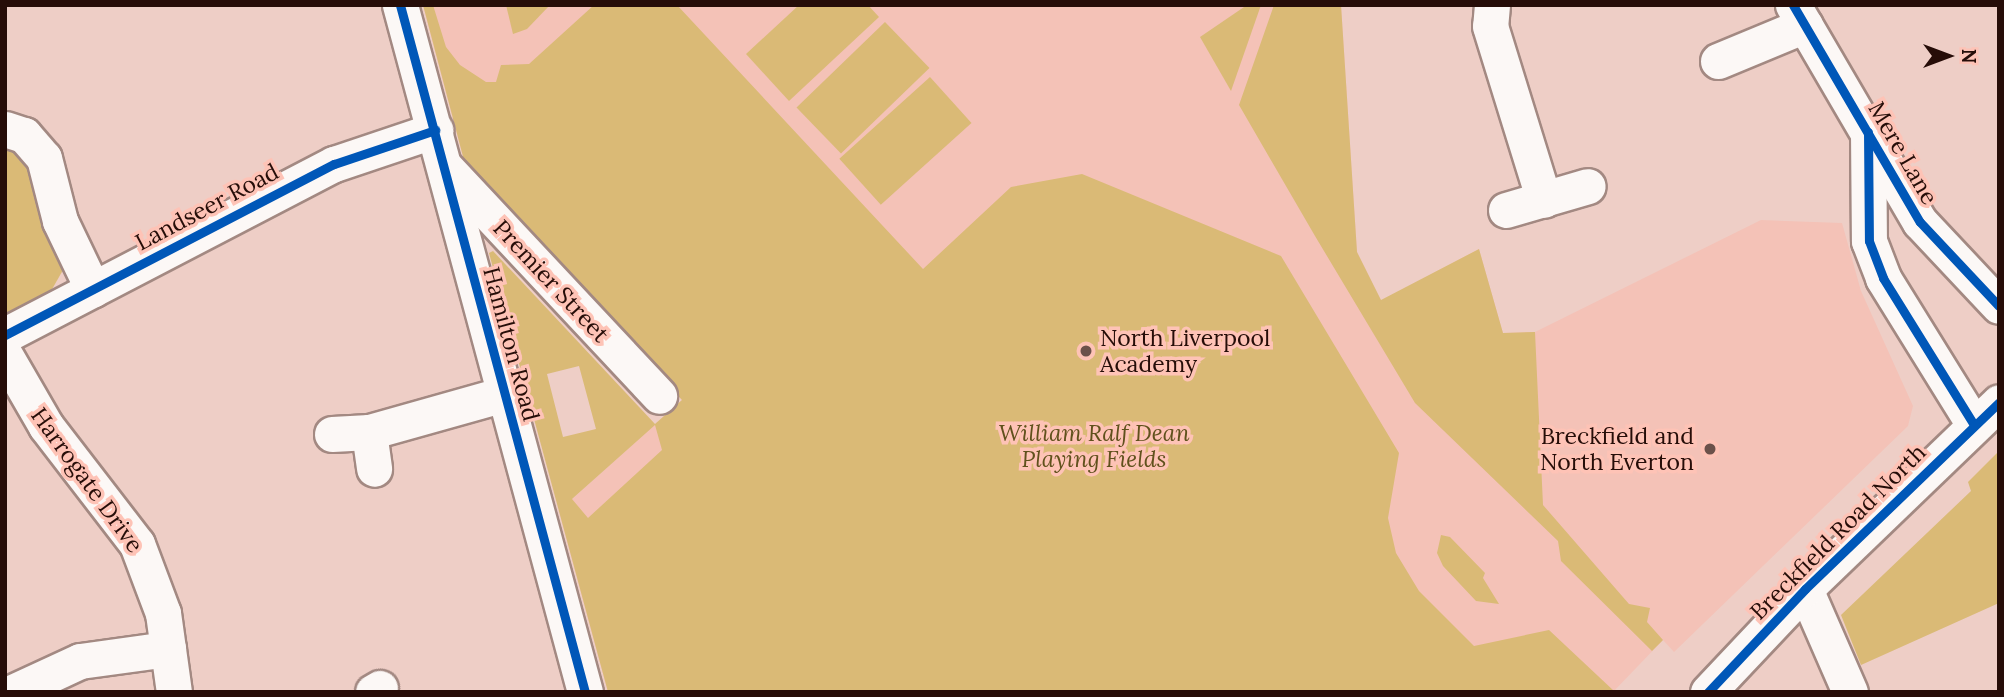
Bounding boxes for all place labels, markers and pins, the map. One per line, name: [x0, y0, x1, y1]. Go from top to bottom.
place label: North Liverpool Academy: [1100, 324, 1270, 378]
marker: North Liverpool Academy: [1078, 343, 1094, 359]
place label: Breckfield and North Everton: [1540, 422, 1694, 476]
marker: Breckfield and North Everton: [1700, 439, 1720, 459]

